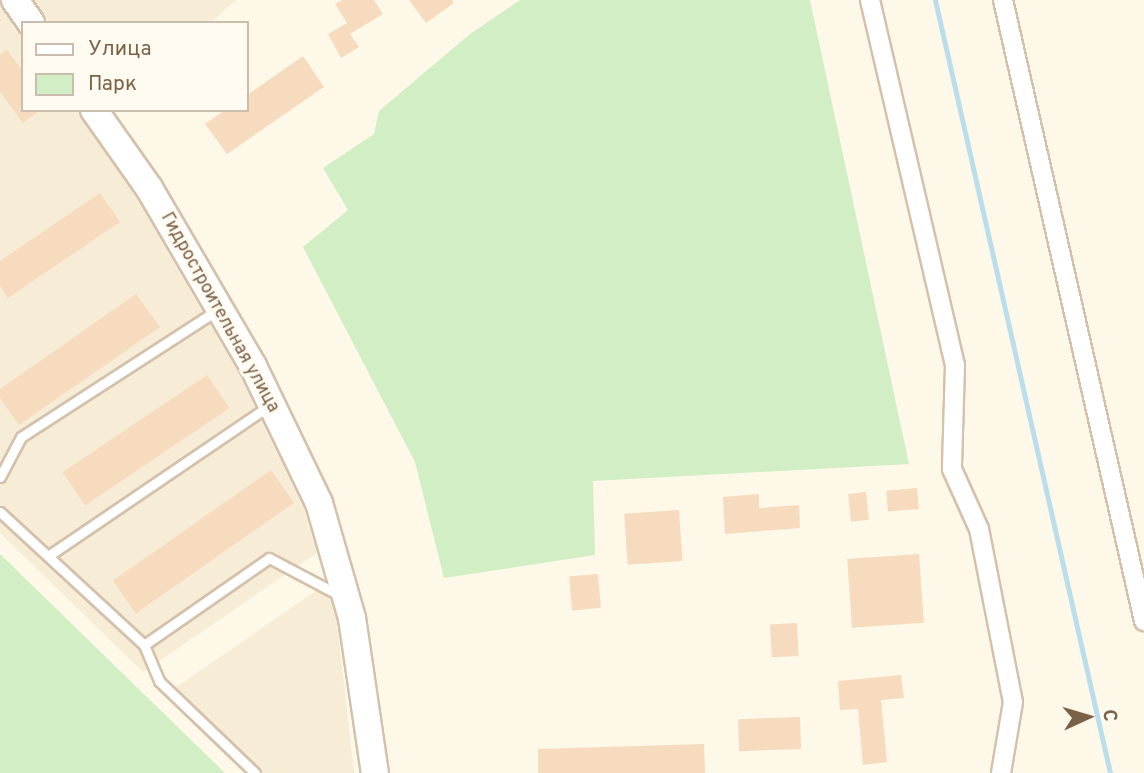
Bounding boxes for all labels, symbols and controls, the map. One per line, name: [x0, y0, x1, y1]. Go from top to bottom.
legend: [21, 21, 248, 112]
text: Улица: [88, 36, 152, 63]
text: Парк: [88, 71, 137, 98]
street label: Гидростроительная улица: [155, 209, 283, 417]
north arrow: [1053, 682, 1123, 752]
text: С: [1097, 709, 1121, 722]

